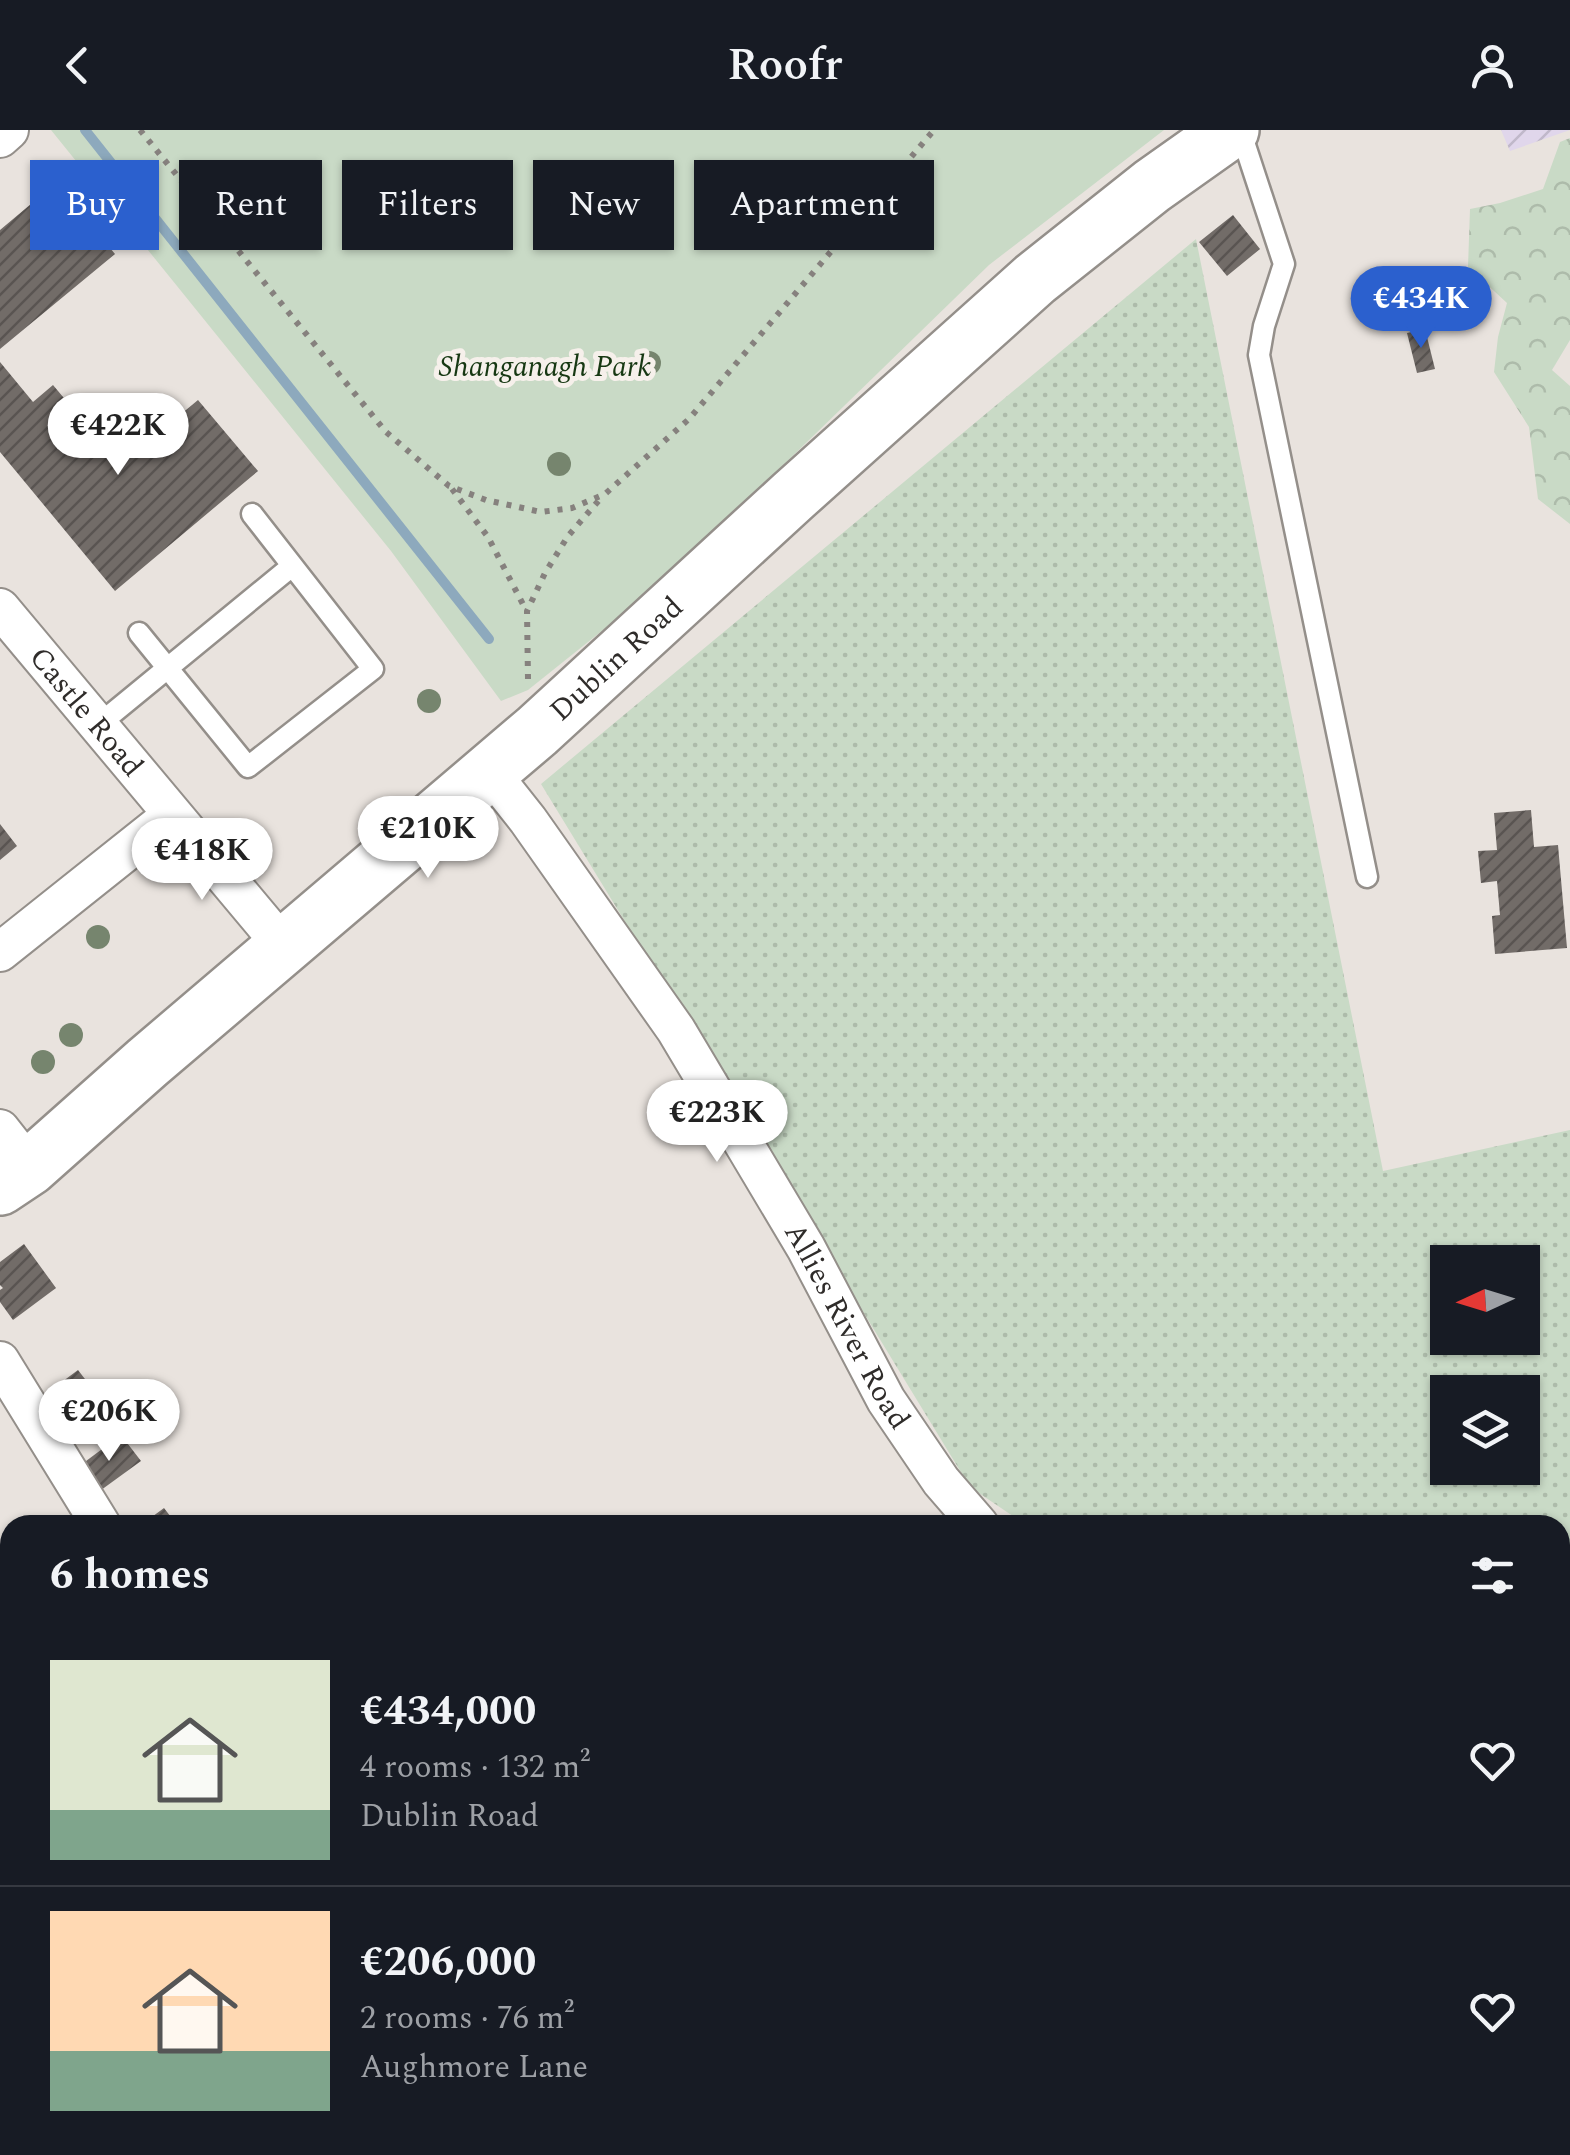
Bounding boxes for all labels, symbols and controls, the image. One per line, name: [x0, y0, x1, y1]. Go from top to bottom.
text: Roofr: [727, 31, 843, 100]
icon: back: [50, 38, 105, 93]
icon: person: [1465, 38, 1520, 93]
chip: Buy: [30, 160, 159, 250]
chip: Rent: [179, 160, 322, 250]
chip: Filters: [342, 160, 513, 250]
chip: New: [533, 160, 674, 250]
chip: Apartment: [694, 160, 934, 250]
pin: €434K: [1351, 266, 1491, 351]
text: €434K: [1373, 274, 1469, 323]
park label: Shanganagh Park: [439, 344, 651, 390]
pin: €422K: [48, 393, 188, 478]
text: €422K: [70, 401, 166, 450]
street label: Dublin Road: [539, 586, 694, 733]
street label: Castle Road: [17, 637, 154, 788]
pin: €210K: [358, 796, 498, 881]
text: €210K: [380, 804, 476, 853]
pin: €418K: [132, 818, 272, 903]
text: €418K: [154, 826, 250, 875]
pin: €223K: [647, 1080, 787, 1165]
text: €223K: [669, 1088, 765, 1137]
street label: Allies River Road: [772, 1214, 922, 1439]
north arrow: [1430, 1245, 1540, 1355]
map controls: [1430, 1245, 1540, 1485]
button: layers: [1430, 1375, 1540, 1485]
pin: €206K: [39, 1379, 179, 1464]
text: €206K: [61, 1387, 157, 1436]
text: 6 homes: [50, 1544, 210, 1607]
icon: filters: [1465, 1548, 1520, 1603]
text: €434,000: [360, 1680, 536, 1743]
icon: home: [130, 1700, 250, 1820]
icon: heart: [1465, 1733, 1520, 1788]
text: 4 rooms · 132 m²: [360, 1743, 590, 1792]
text: Dublin Road: [360, 1792, 539, 1841]
text: €206,000: [360, 1931, 536, 1994]
icon: home: [130, 1951, 250, 2071]
icon: heart: [1465, 1984, 1520, 2039]
text: 2 rooms · 76 m²: [360, 1994, 574, 2043]
text: Aughmore Lane: [360, 2043, 588, 2092]

